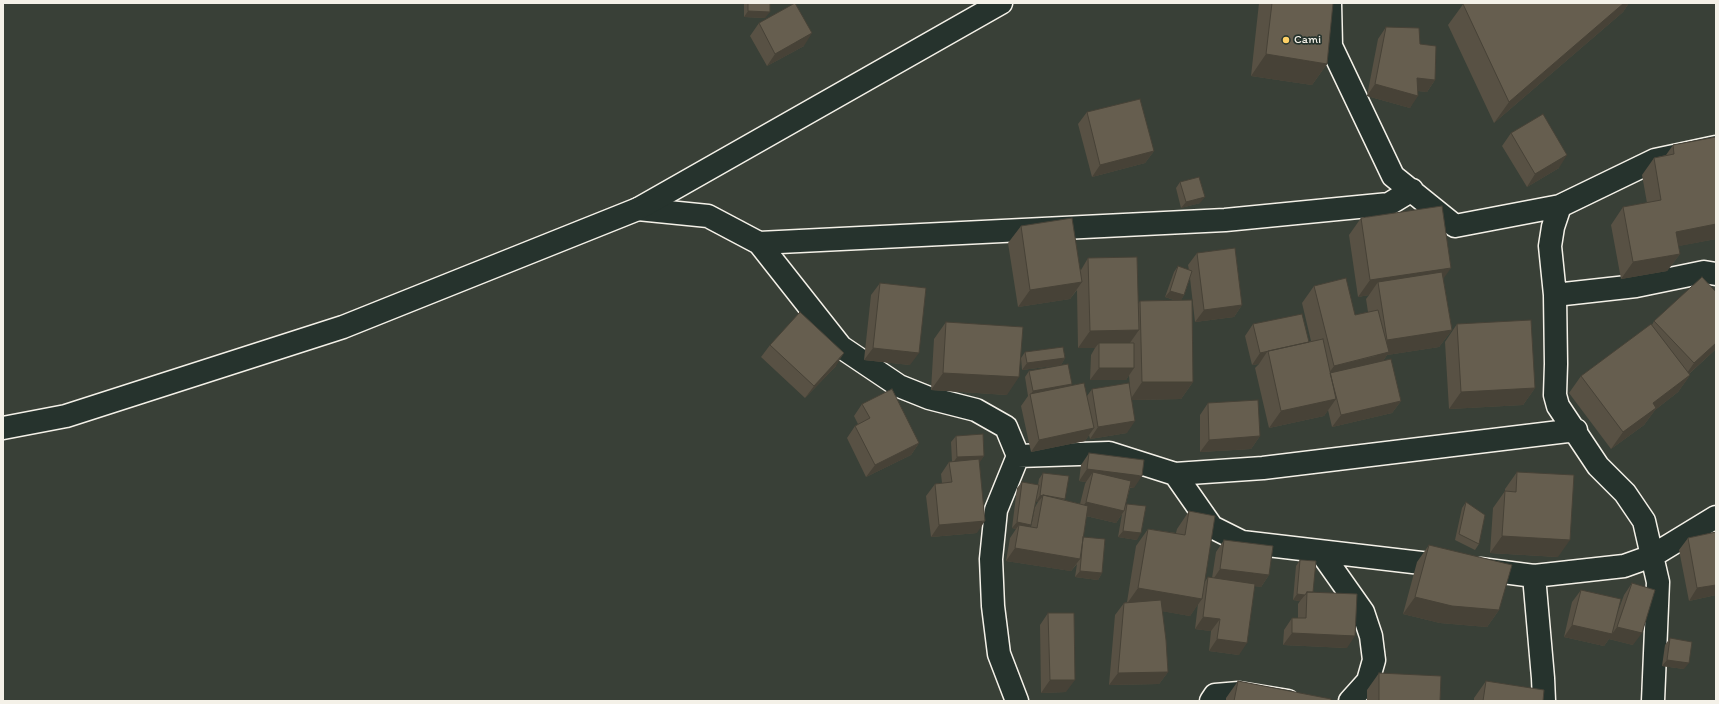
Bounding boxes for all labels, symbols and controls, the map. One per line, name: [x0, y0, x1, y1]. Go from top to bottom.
place label: Cami: [1294, 33, 1321, 47]
marker: Cami: [1281, 35, 1291, 45]

